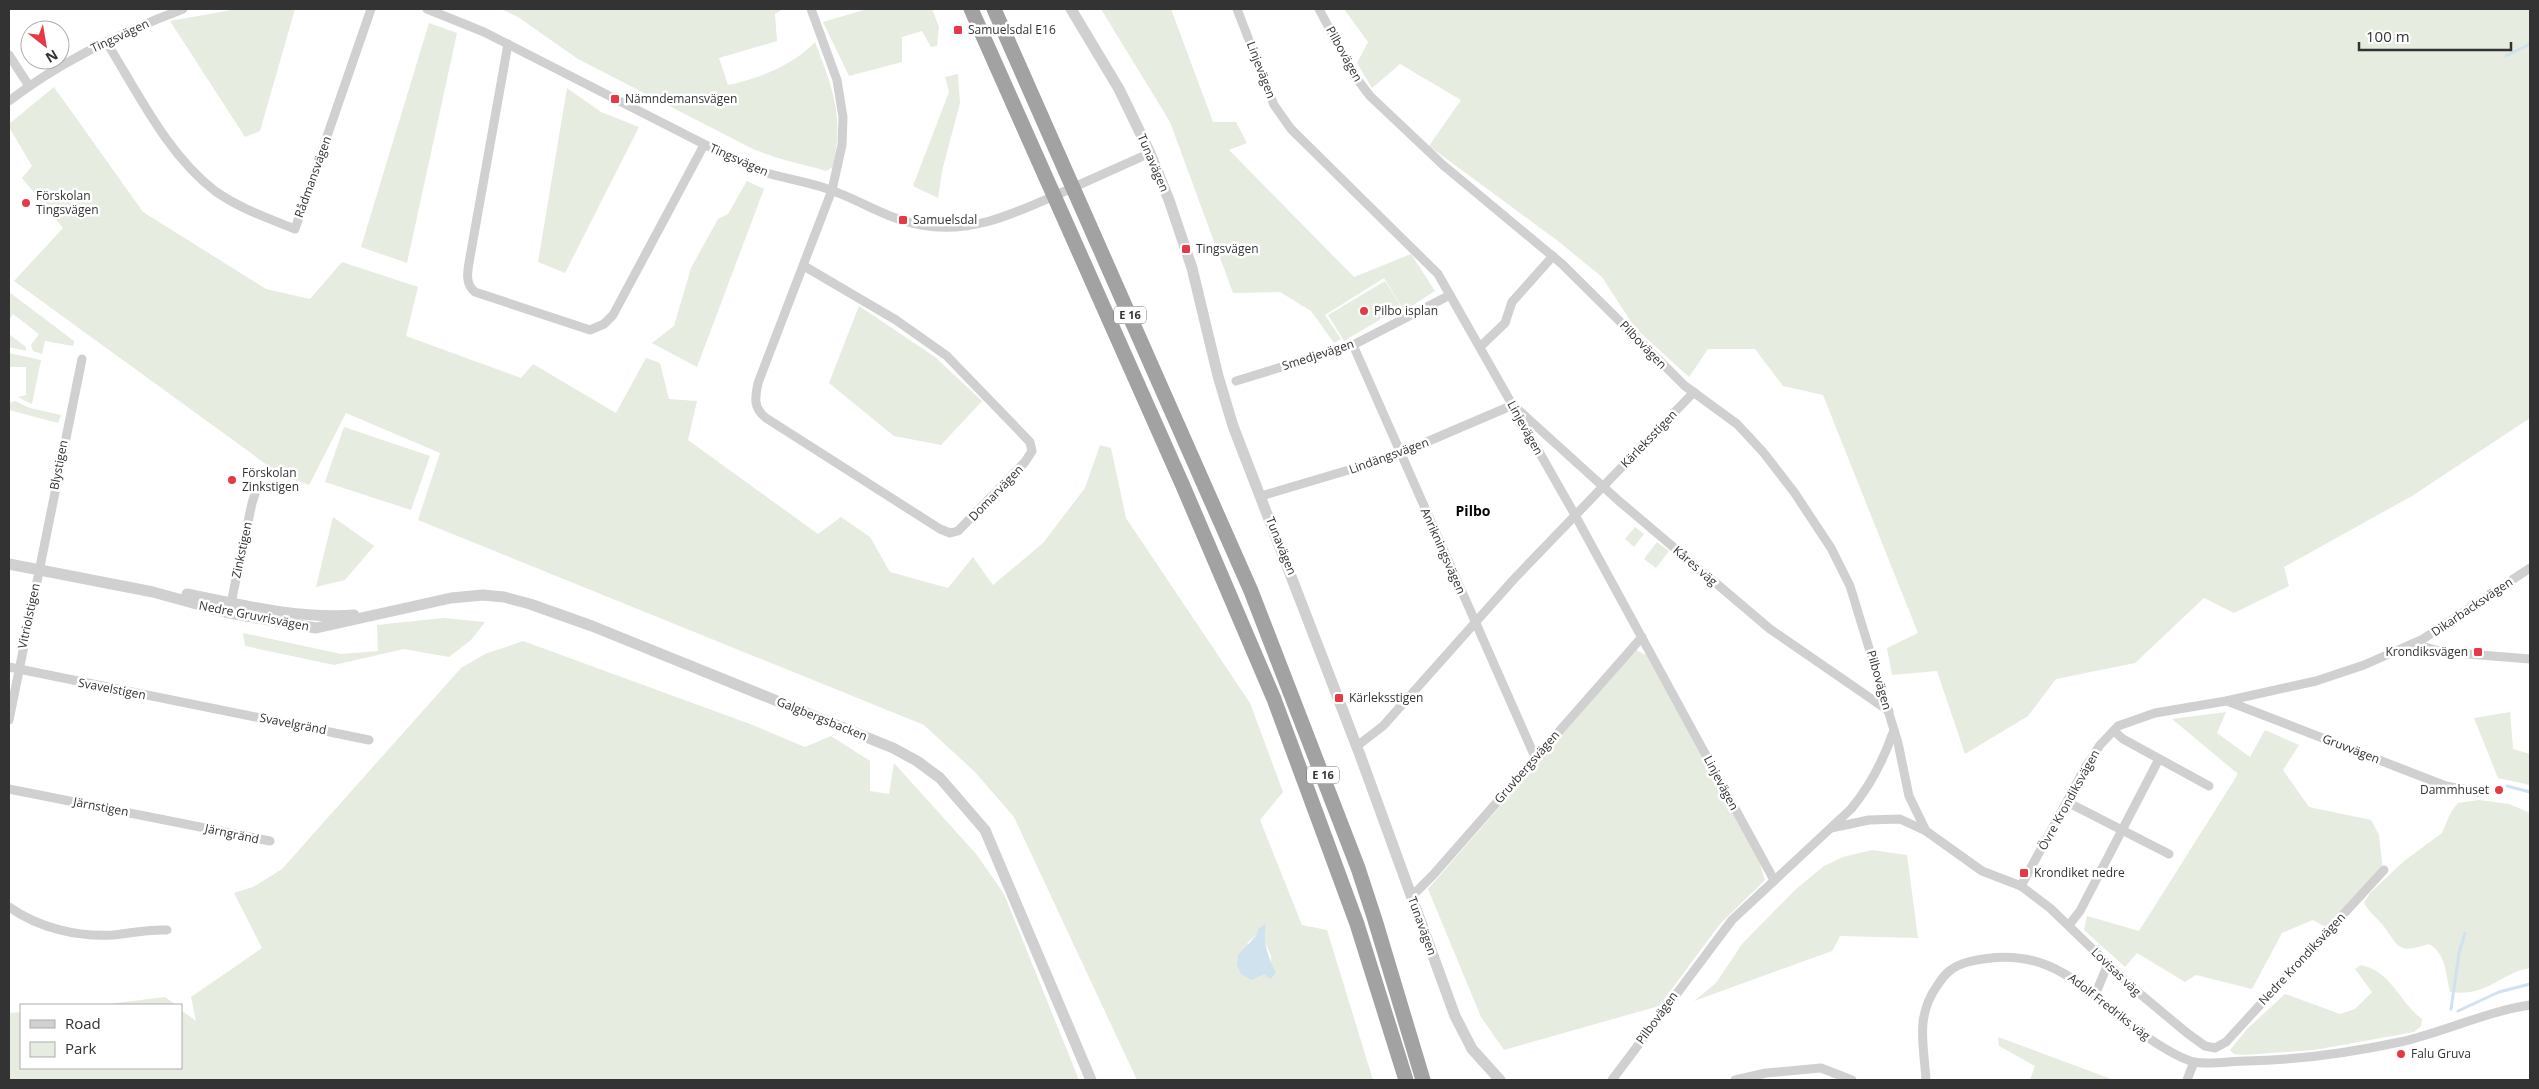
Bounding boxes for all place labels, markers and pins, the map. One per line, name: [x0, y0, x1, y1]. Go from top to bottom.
place label: Samuelsdal E16: [968, 21, 1056, 38]
marker: Samuelsdal E16: [952, 24, 964, 36]
place label: Nämndemansvägen: [625, 90, 737, 107]
marker: Nämndemansvägen: [609, 93, 621, 105]
place label: Förskolan Tingsvägen: [36, 187, 99, 218]
marker: Förskolan Tingsvägen: [20, 197, 32, 209]
place label: Samuelsdal: [913, 211, 977, 228]
marker: Samuelsdal: [897, 214, 909, 226]
place label: Tingsvägen: [1196, 240, 1259, 257]
marker: Tingsvägen: [1180, 243, 1192, 255]
place label: Pilbo isplan: [1374, 302, 1438, 319]
marker: Pilbo isplan: [1358, 305, 1370, 317]
place label: Förskolan Zinkstigen: [242, 464, 299, 495]
marker: Förskolan Zinkstigen: [226, 474, 238, 486]
place label: Krondiksvägen: [2386, 643, 2468, 660]
marker: Krondiksvägen: [2472, 646, 2484, 658]
place label: Kärleksstigen: [1349, 689, 1423, 706]
marker: Kärleksstigen: [1333, 692, 1345, 704]
place label: Dammhuset: [2420, 781, 2489, 798]
marker: Dammhuset: [2493, 784, 2505, 796]
place label: Krondiket nedre: [2034, 864, 2125, 881]
marker: Krondiket nedre: [2018, 867, 2030, 879]
place label: Falu Gruva: [2411, 1045, 2471, 1062]
marker: Falu Gruva: [2395, 1048, 2407, 1060]

